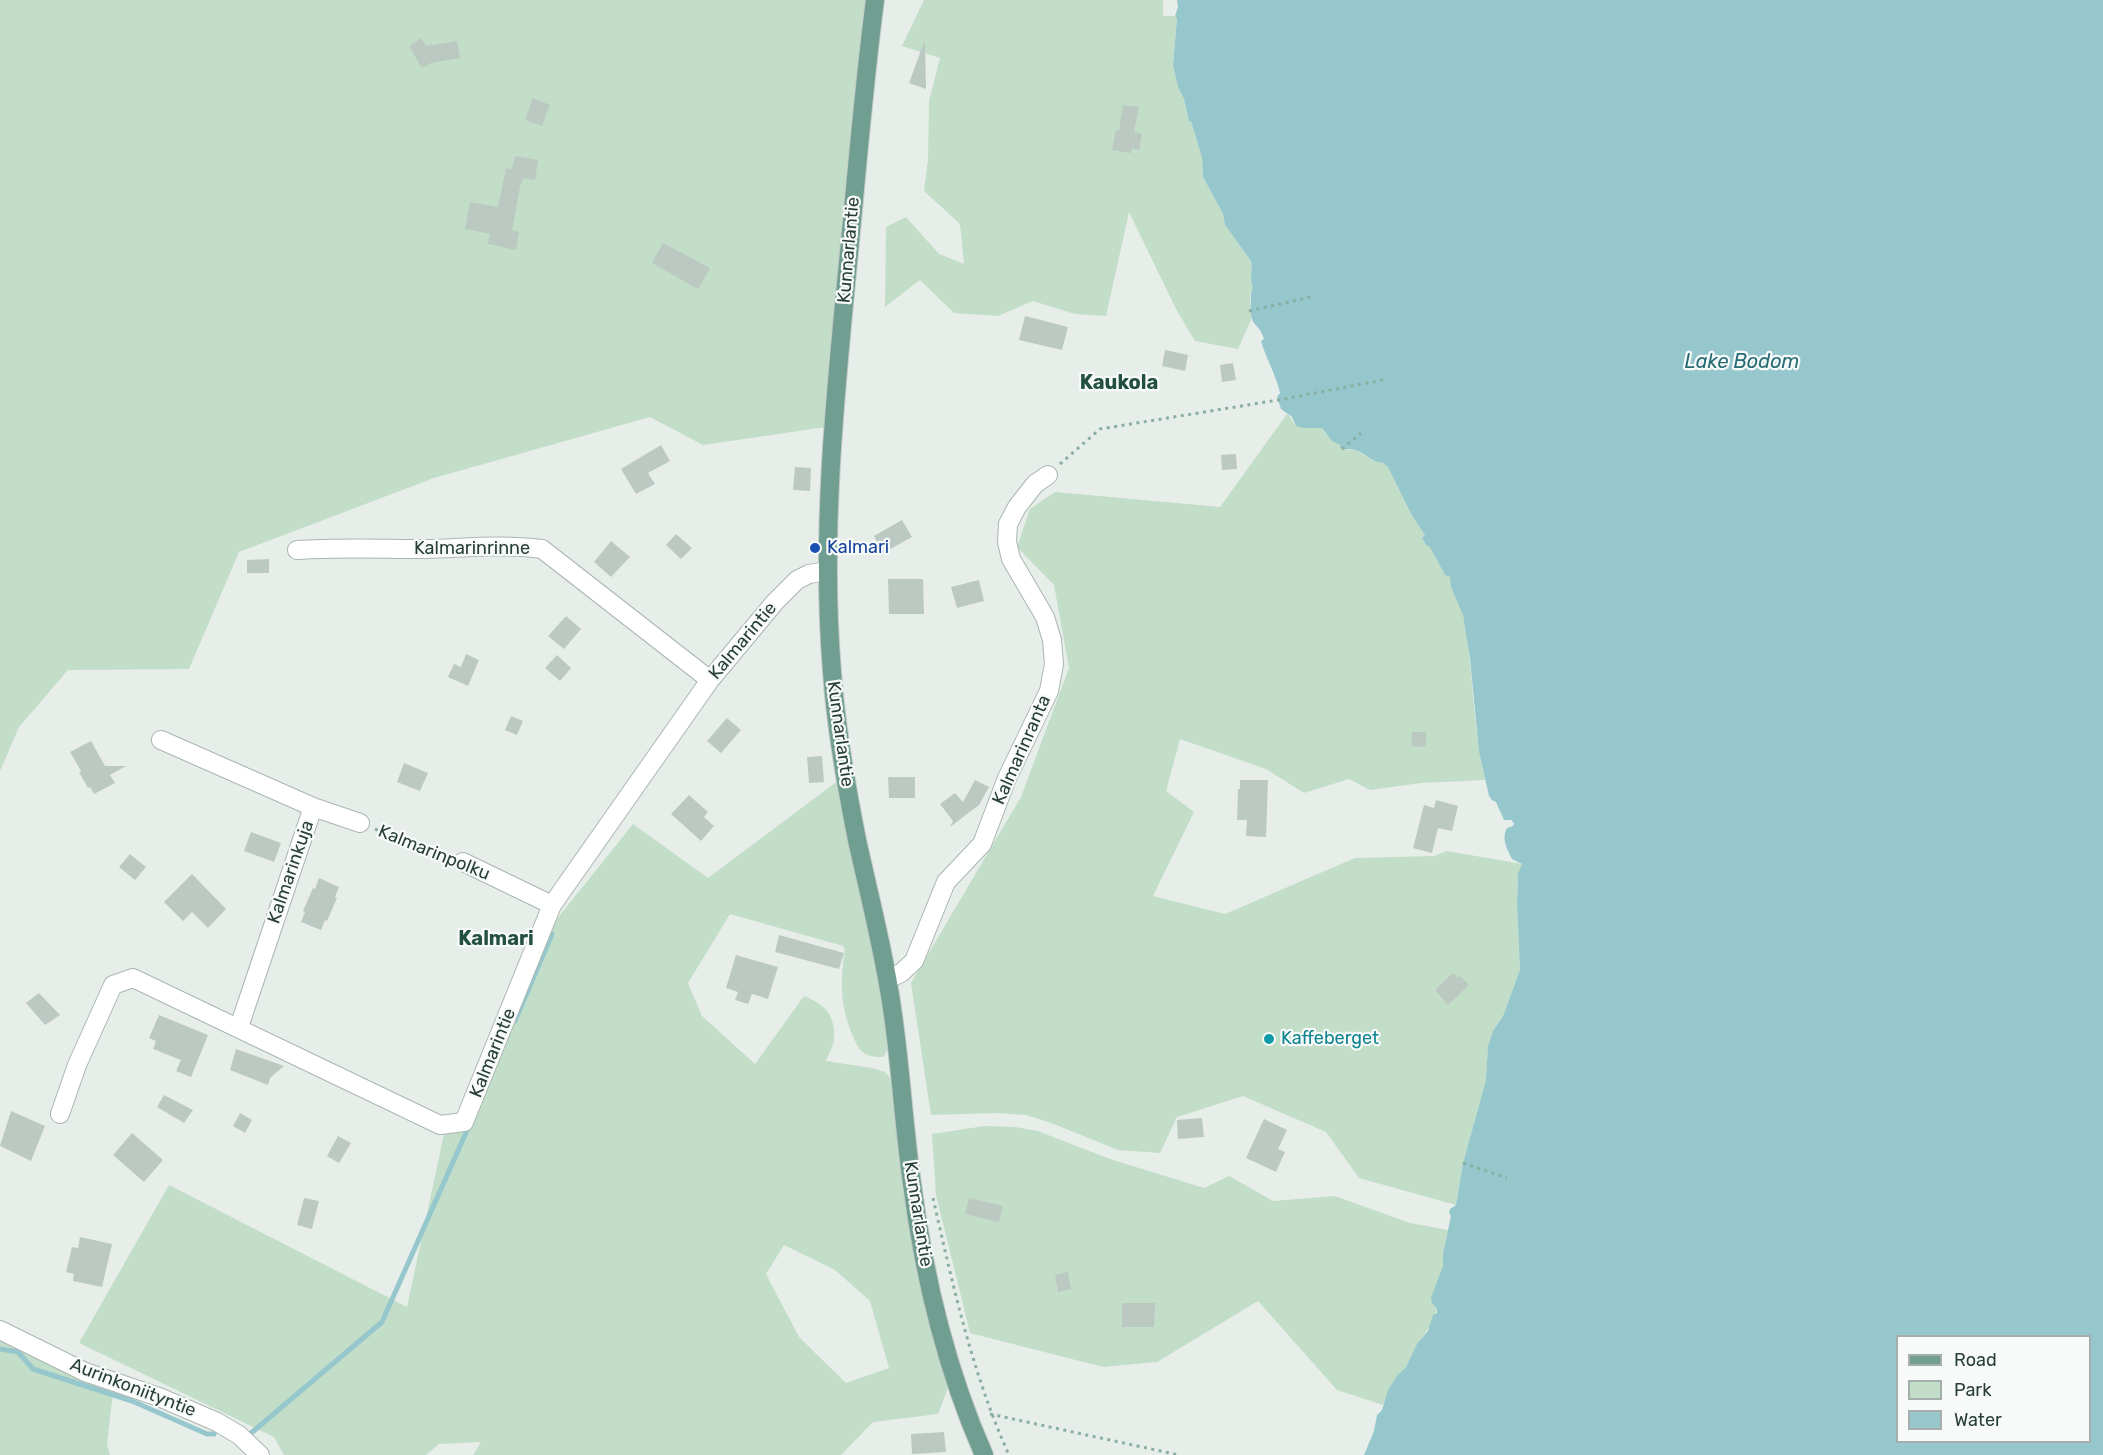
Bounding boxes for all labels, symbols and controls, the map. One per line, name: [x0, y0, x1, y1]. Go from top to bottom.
street label: Kunnarlantie: [834, 196, 864, 304]
water label: Lake Bodom: [1685, 350, 1799, 374]
district label: Kaukola: [1080, 371, 1158, 395]
place label: Kalmari: [827, 537, 889, 559]
street label: Kalmarinrinne: [414, 538, 530, 560]
marker: Kalmari: [808, 541, 822, 555]
street label: Kalmarintie: [704, 598, 782, 684]
street label: Kunnarlantie: [822, 680, 858, 788]
street label: Kalmarinranta: [988, 692, 1056, 808]
street label: Kalmarinkuja: [263, 818, 319, 926]
street label: Kalmarinpolku: [375, 821, 493, 885]
district label: Kalmari: [458, 927, 534, 951]
street label: Kalmarintie: [465, 1005, 521, 1101]
place label: Kaffeberget: [1281, 1028, 1379, 1050]
marker: Kaffeberget: [1262, 1032, 1276, 1046]
street label: Kunnarlantie: [899, 1160, 937, 1268]
legend: [1896, 1335, 2091, 1443]
text: Road: [1954, 1349, 1997, 1371]
street label: Aurinkoniityntie: [67, 1354, 199, 1422]
text: Park: [1954, 1379, 1991, 1401]
text: Water: [1954, 1409, 2002, 1431]

